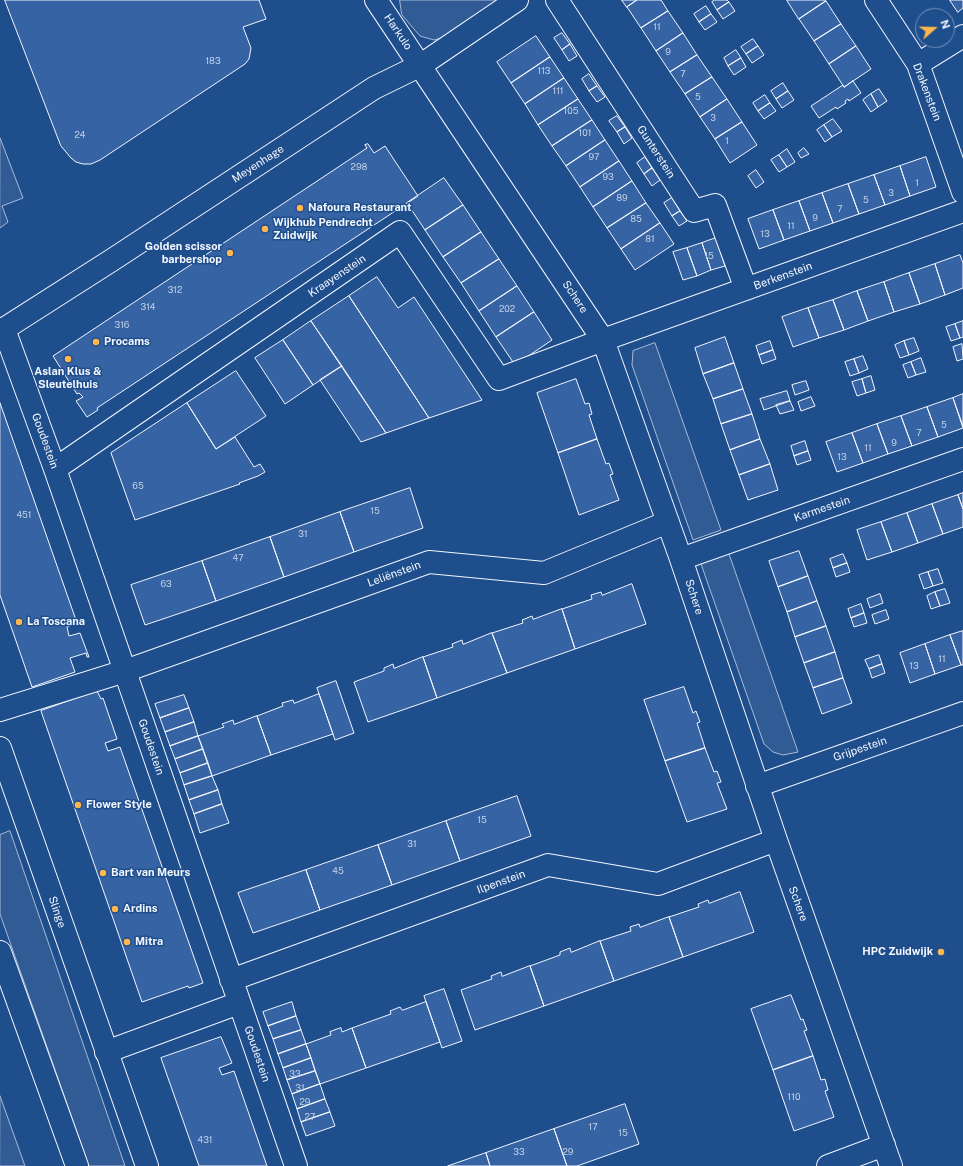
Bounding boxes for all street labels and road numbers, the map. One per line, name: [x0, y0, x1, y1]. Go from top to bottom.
street label: Harkulo: [381, 11, 415, 53]
street label: Drakenstein: [910, 61, 944, 123]
street label: Gunterstein: [634, 123, 678, 181]
street label: Meyenhage: [229, 142, 287, 186]
street label: Kraayenstein: [306, 252, 368, 300]
street label: Berkenstein: [752, 259, 814, 293]
street label: Schere: [559, 278, 591, 316]
street label: Goudestein: [29, 411, 61, 471]
street label: Karmestein: [792, 493, 852, 525]
street label: Leliënstein: [366, 558, 422, 590]
street label: Schere: [682, 578, 706, 616]
street label: Goudestein: [135, 717, 167, 777]
street label: Grijpestein: [832, 734, 888, 764]
street label: Ilpenstein: [475, 867, 527, 897]
street label: Schere: [786, 885, 810, 923]
street label: Slinge: [45, 894, 69, 930]
street label: Goudestein: [241, 1024, 273, 1084]

